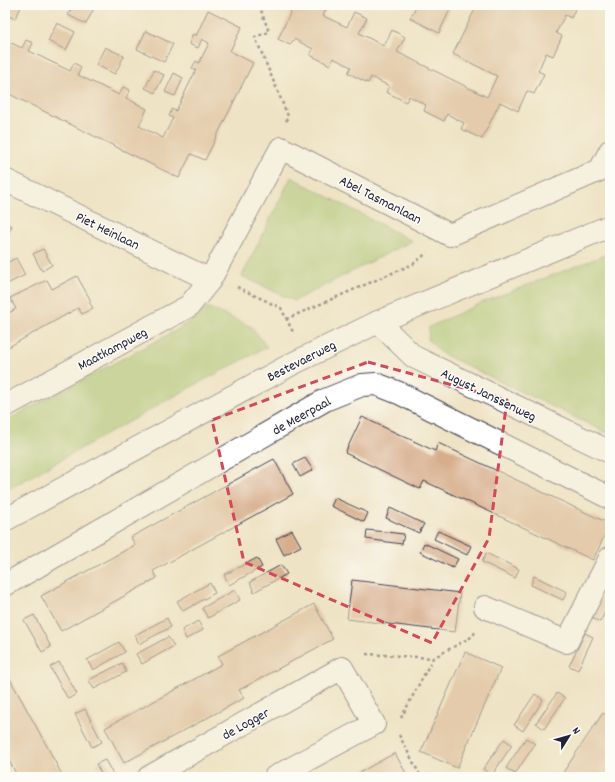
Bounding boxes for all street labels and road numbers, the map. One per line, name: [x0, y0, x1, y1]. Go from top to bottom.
street label: Abel Tasmanlaan: [335, 171, 425, 230]
street label: Piet Heinlaan: [72, 208, 142, 256]
street label: Maatkampweg: [75, 323, 151, 376]
street label: Bestevaerweg: [264, 336, 340, 388]
street label: August Janssenweg: [437, 364, 539, 428]
street label: de Meerpaal: [269, 392, 336, 441]
street label: de Logger: [219, 703, 274, 746]

